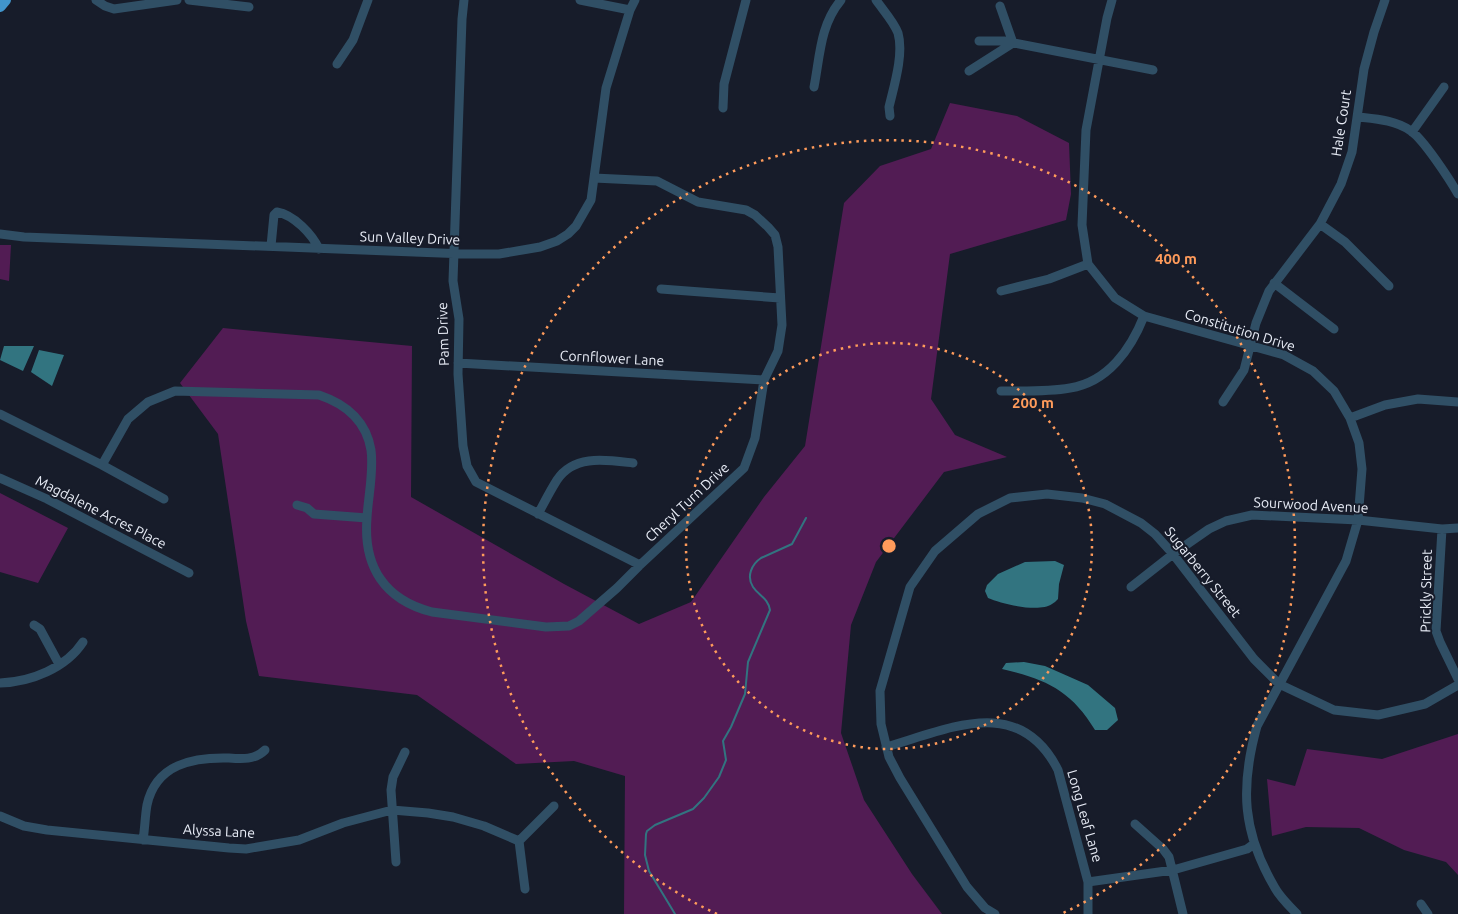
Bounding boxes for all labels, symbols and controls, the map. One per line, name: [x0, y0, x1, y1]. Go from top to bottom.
street label: Hale Court: [1328, 88, 1354, 157]
street label: Sun Valley Drive: [360, 228, 460, 248]
text: 400 m: [1155, 250, 1197, 267]
street label: Pam Drive: [434, 302, 452, 366]
street label: Constitution Drive: [1183, 306, 1297, 354]
street label: Cornflower Lane: [559, 347, 665, 369]
text: 200 m: [1012, 394, 1054, 411]
street label: Cheryl Turn Drive: [642, 459, 732, 545]
street label: Magdalene Acres Place: [33, 472, 169, 552]
street label: Sourwood Avenue: [1253, 494, 1369, 516]
street label: Sugarberry Street: [1162, 524, 1245, 621]
centre of rings: [880, 537, 898, 555]
street label: Prickly Street: [1417, 549, 1435, 633]
street label: Long Leaf Lane: [1064, 768, 1106, 864]
street label: Alyssa Lane: [183, 821, 255, 841]

